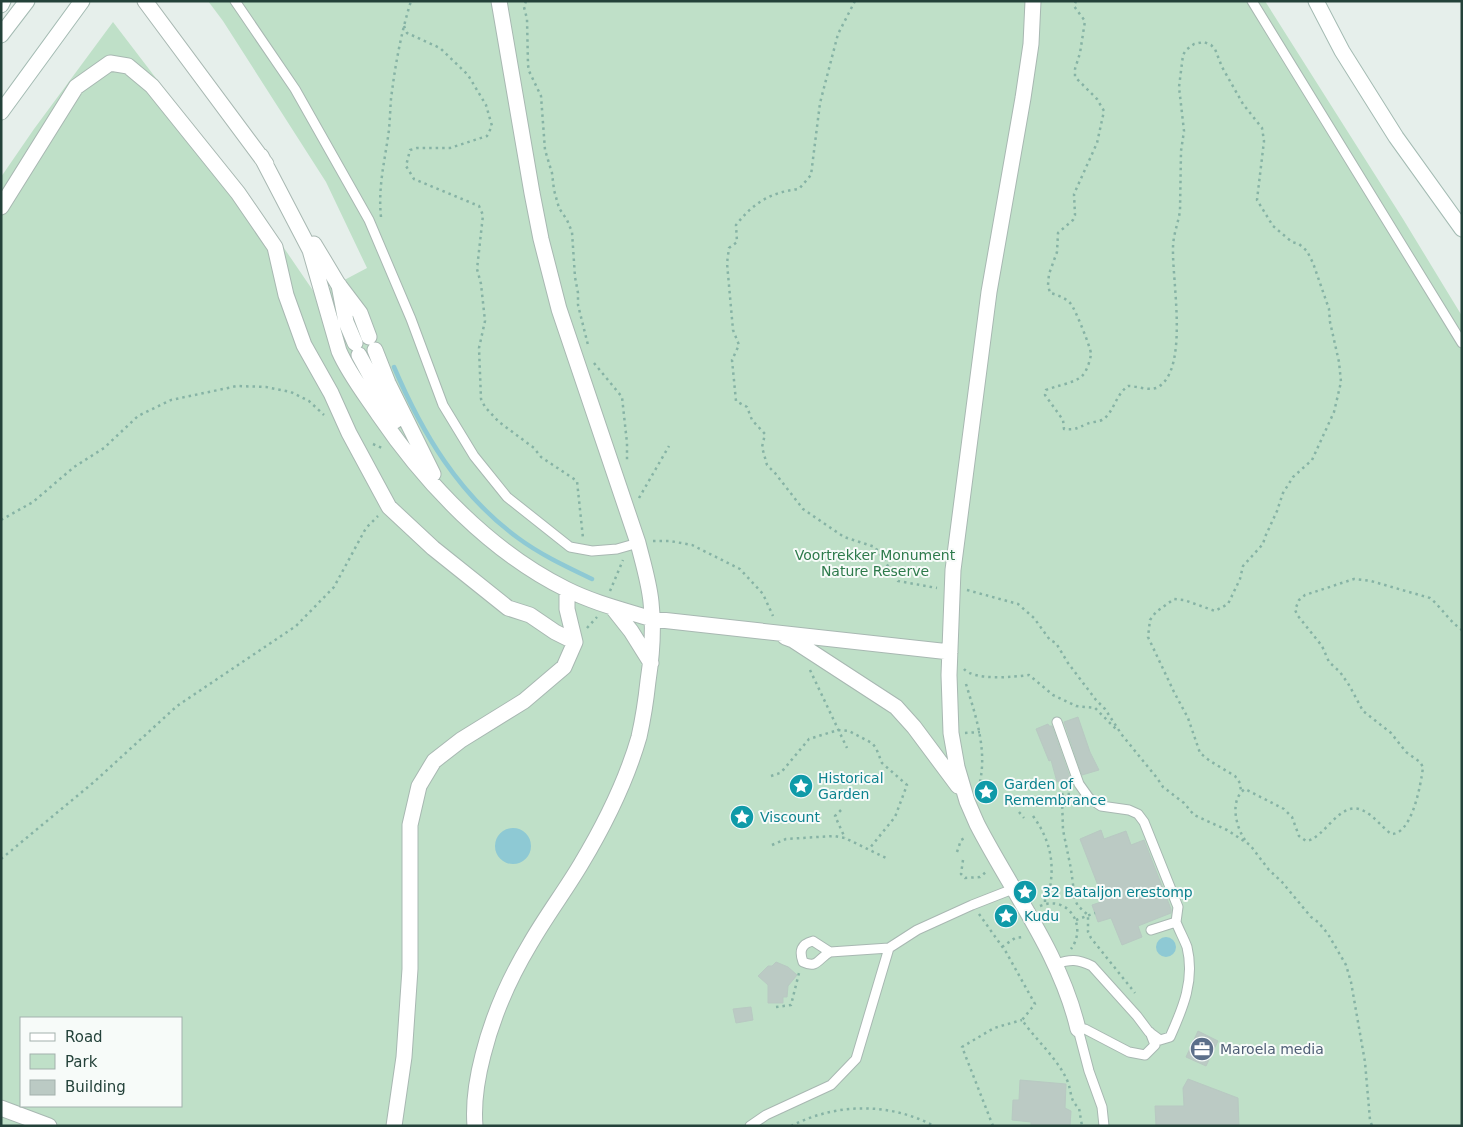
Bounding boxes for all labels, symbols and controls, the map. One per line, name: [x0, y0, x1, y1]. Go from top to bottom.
park label: Voortrekker Monument Nature Reserve: [795, 547, 956, 579]
place label: Historical Garden: [818, 770, 884, 802]
place icon: Historical Garden: [788, 773, 814, 799]
place label: Garden of Remembrance: [1004, 776, 1106, 808]
place icon: Garden of Remembrance: [973, 779, 999, 805]
place icon: Viscount: [729, 804, 755, 830]
place label: Viscount: [760, 809, 820, 825]
place icon: 32 Bataljon erestomp: [1012, 879, 1038, 905]
place label: 32 Bataljon erestomp: [1042, 884, 1193, 900]
place icon: Kudu: [993, 903, 1019, 929]
place label: Kudu: [1024, 908, 1059, 924]
legend: [20, 1017, 182, 1107]
text: Road: [65, 1028, 103, 1046]
office icon: Maroela media: [1189, 1036, 1215, 1062]
place label: Maroela media: [1220, 1041, 1324, 1057]
text: Park: [65, 1053, 98, 1071]
text: Building: [65, 1078, 126, 1096]

